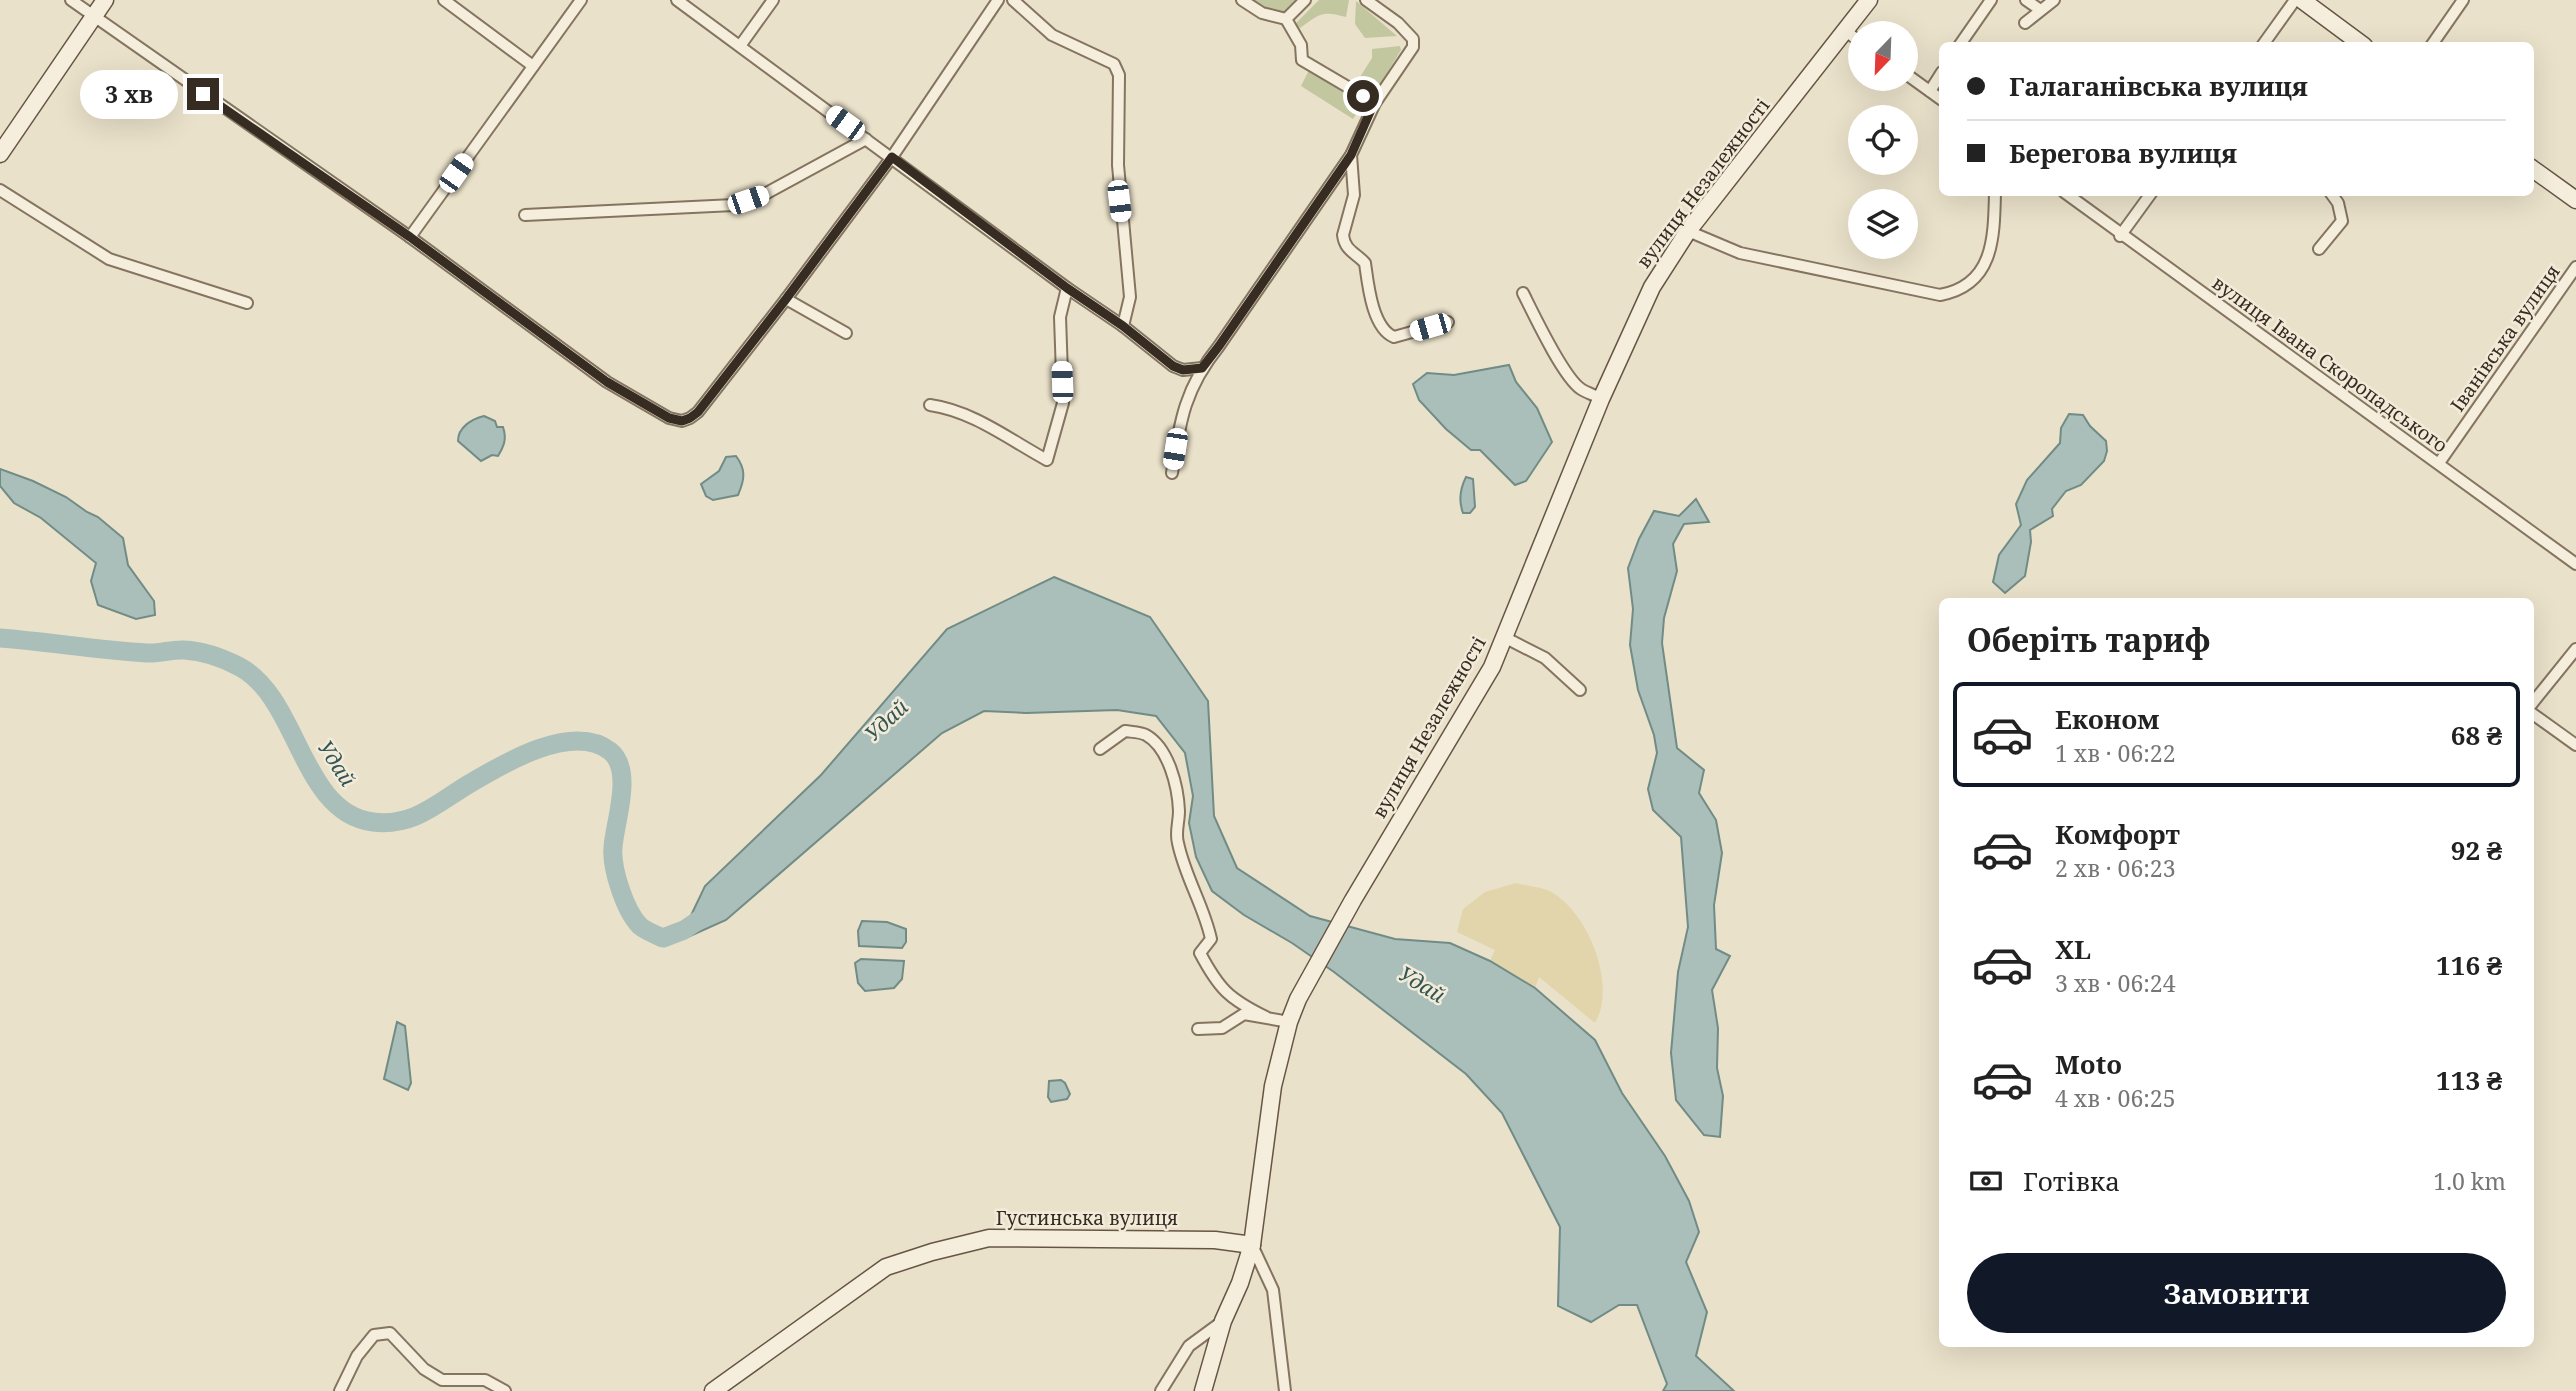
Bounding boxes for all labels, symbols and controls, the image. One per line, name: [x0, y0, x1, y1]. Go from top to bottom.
north arrow: [1848, 21, 1918, 91]
map controls: [1848, 21, 1918, 259]
text: Галаганівська вулиця: [2009, 68, 2308, 104]
callout: 3 хв: [80, 70, 178, 119]
text: 3 хв: [105, 78, 153, 110]
route end: [187, 78, 219, 110]
route start: [1347, 80, 1379, 112]
street label: вулиця Незалежності: [1631, 93, 1775, 273]
car: [822, 102, 869, 144]
button: locate: [1848, 105, 1918, 175]
text: Берегова вулиця: [2009, 135, 2237, 171]
car: [436, 150, 477, 196]
car: [1107, 179, 1132, 223]
car: [725, 183, 772, 217]
button: layers: [1848, 189, 1918, 259]
street label: Іванівська вулиця: [2444, 259, 2566, 417]
street label: вулиця Івана Скоропадського: [2207, 270, 2453, 458]
car: [1407, 311, 1454, 343]
car: [1051, 361, 1074, 403]
car: [1162, 427, 1189, 471]
text: Оберіть тариф: [1967, 618, 2211, 661]
street label: вулиця Незалежності: [1366, 631, 1492, 823]
water label: Удай: [858, 693, 914, 747]
text: Економ: [2055, 701, 2159, 737]
icon: car: [1971, 703, 2034, 766]
text: 68 ₴: [2451, 717, 2502, 753]
water label: Удай: [312, 735, 363, 792]
text: 1 хв · 06:22: [2055, 737, 2176, 769]
text: Комфорт: [2055, 816, 2180, 852]
icon: car: [1971, 818, 2034, 881]
text: 92 ₴: [2451, 832, 2502, 868]
text: 2 хв · 06:23: [2055, 852, 2176, 884]
text: XL: [2055, 931, 2091, 967]
icon: car: [1971, 933, 2034, 996]
text: 116 ₴: [2436, 947, 2502, 983]
water label: Удай: [1394, 959, 1451, 1009]
text: 3 хв · 06:24: [2055, 967, 2176, 999]
text: Moto: [2055, 1046, 2122, 1082]
icon: car: [1971, 1048, 2034, 1111]
text: 113 ₴: [2436, 1062, 2502, 1098]
text: 4 хв · 06:25: [2055, 1082, 2176, 1114]
icon: cash: [1967, 1162, 2005, 1200]
text: Готівка: [2023, 1163, 2120, 1199]
text: 1.0 km: [2433, 1165, 2506, 1197]
street label: Густинська вулиця: [996, 1205, 1178, 1231]
button: Замовити: [1967, 1253, 2506, 1333]

